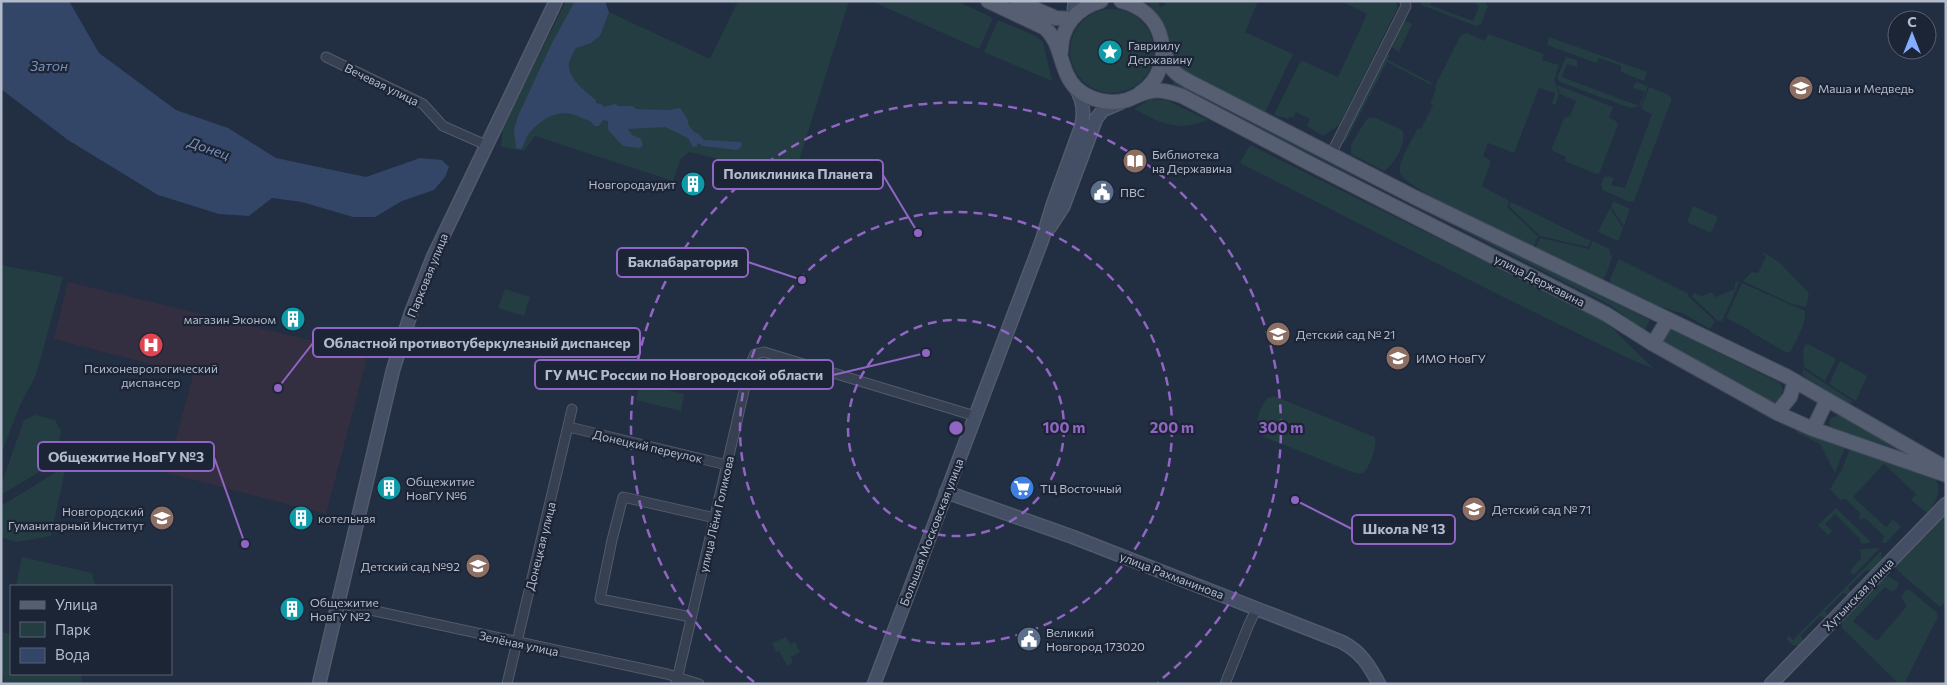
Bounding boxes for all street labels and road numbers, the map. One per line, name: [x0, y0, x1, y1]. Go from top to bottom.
street label: Вечевая улица: [343, 60, 421, 108]
street label: Парковая улица: [404, 231, 450, 319]
street label: улица Державина: [1492, 251, 1588, 309]
street label: Донецкий переулок: [592, 427, 705, 466]
street label: улица Лёни Голикова: [696, 454, 736, 574]
street label: Большая Московская улица: [896, 456, 966, 608]
street label: Донецкая улица: [522, 500, 558, 592]
street label: улица Рахманинова: [1118, 549, 1226, 601]
street label: Хутынская улица: [1820, 555, 1896, 633]
street label: Зелёная улица: [478, 628, 560, 658]

